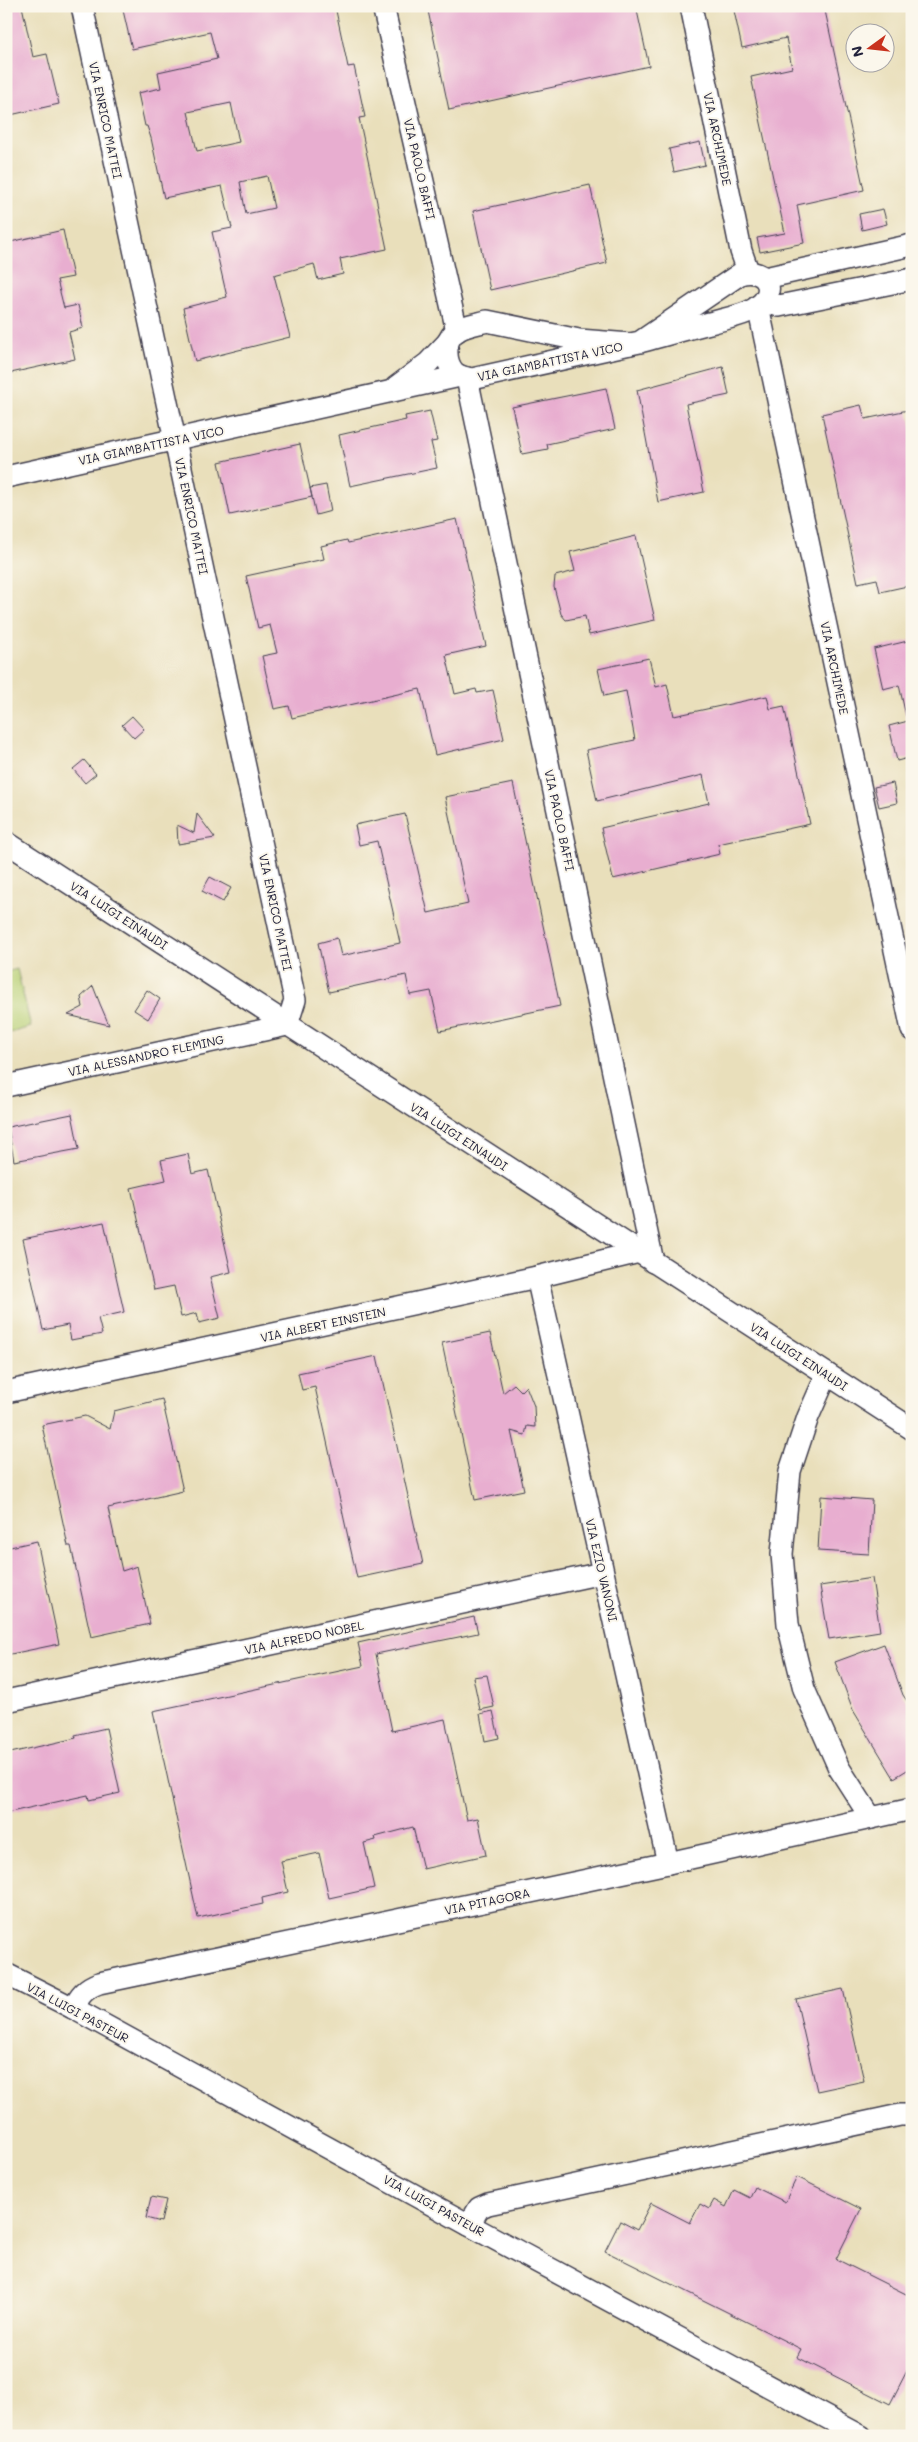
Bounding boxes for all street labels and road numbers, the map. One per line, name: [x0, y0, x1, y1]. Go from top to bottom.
street label: VIA ENRICO MATTEI: [86, 60, 126, 180]
street label: VIA ARCHIMEDE: [700, 91, 736, 187]
street label: VIA PAOLO BAFFI: [401, 117, 439, 221]
street label: VIA GIAMBATTISTA VICO: [476, 338, 624, 384]
street label: VIA GIAMBATTISTA VICO: [77, 422, 225, 468]
street label: VIA ENRICO MATTEI: [172, 456, 212, 576]
street label: VIA ARCHIMEDE: [817, 620, 853, 716]
street label: VIA PAOLO BAFFI: [541, 768, 579, 872]
street label: VIA ENRICO MATTEI: [256, 852, 296, 972]
street label: VIA LUIGI EINAUDI: [67, 877, 171, 953]
street label: VIA ALESSANDRO FLEMING: [67, 1031, 226, 1079]
street label: VIA LUIGI EINAUDI: [407, 1098, 511, 1174]
street label: VIA ALBERT EINSTEIN: [259, 1303, 387, 1345]
street label: VIA LUIGI EINAUDI: [747, 1318, 851, 1394]
street label: VIA EZIO VANONI: [582, 1517, 622, 1623]
street label: VIA ALFREDO NOBEL: [243, 1616, 366, 1657]
street label: VIA PITAGORA: [443, 1884, 531, 1918]
street label: VIA LUIGI PASTEUR: [24, 1978, 132, 2046]
street label: VIA LUIGI PASTEUR: [381, 2171, 487, 2239]

